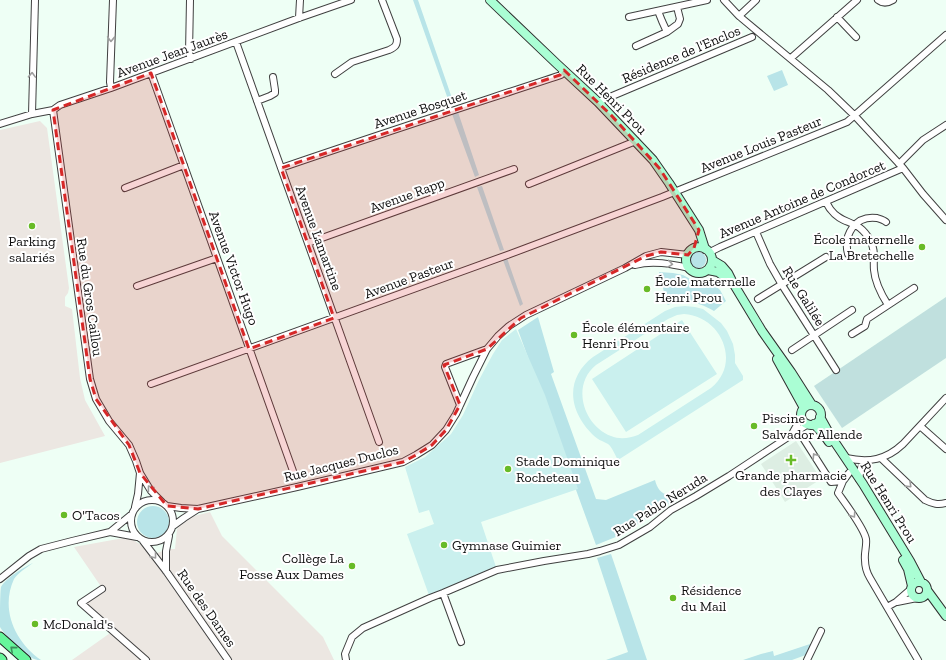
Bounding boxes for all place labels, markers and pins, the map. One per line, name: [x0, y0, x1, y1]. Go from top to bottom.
marker: Parking salariés: [27, 221, 37, 231]
place label: École maternelle La Bretechelle: [813, 231, 914, 264]
place label: Parking salariés: [8, 233, 56, 266]
marker: École maternelle La Bretechelle: [917, 242, 927, 252]
place label: École maternelle Henri Prou: [655, 273, 756, 306]
marker: École maternelle Henri Prou: [642, 284, 652, 294]
place label: École élémentaire Henri Prou: [582, 319, 690, 352]
marker: École élémentaire Henri Prou: [569, 330, 579, 340]
place label: Piscine Salvador Allende: [762, 410, 863, 443]
marker: Piscine Salvador Allende: [749, 421, 759, 431]
place label: Stade Dominique Rocheteau: [516, 453, 620, 486]
marker: Grande pharmacie des Clayes: [786, 455, 796, 465]
marker: Stade Dominique Rocheteau: [503, 464, 513, 474]
place label: Grande pharmacie des Clayes: [735, 467, 847, 500]
place label: O'Tacos: [72, 507, 120, 524]
marker: O'Tacos: [59, 510, 69, 520]
place label: Gymnase Guimier: [452, 537, 562, 554]
marker: Gymnase Guimier: [439, 540, 449, 550]
place label: Collège La Fosse Aux Dames: [239, 550, 344, 583]
marker: Collège La Fosse Aux Dames: [347, 561, 357, 571]
place label: Résidence du Mail: [681, 582, 742, 615]
marker: Résidence du Mail: [668, 593, 678, 603]
place label: McDonald's: [43, 616, 113, 633]
marker: McDonald's: [30, 619, 40, 629]

